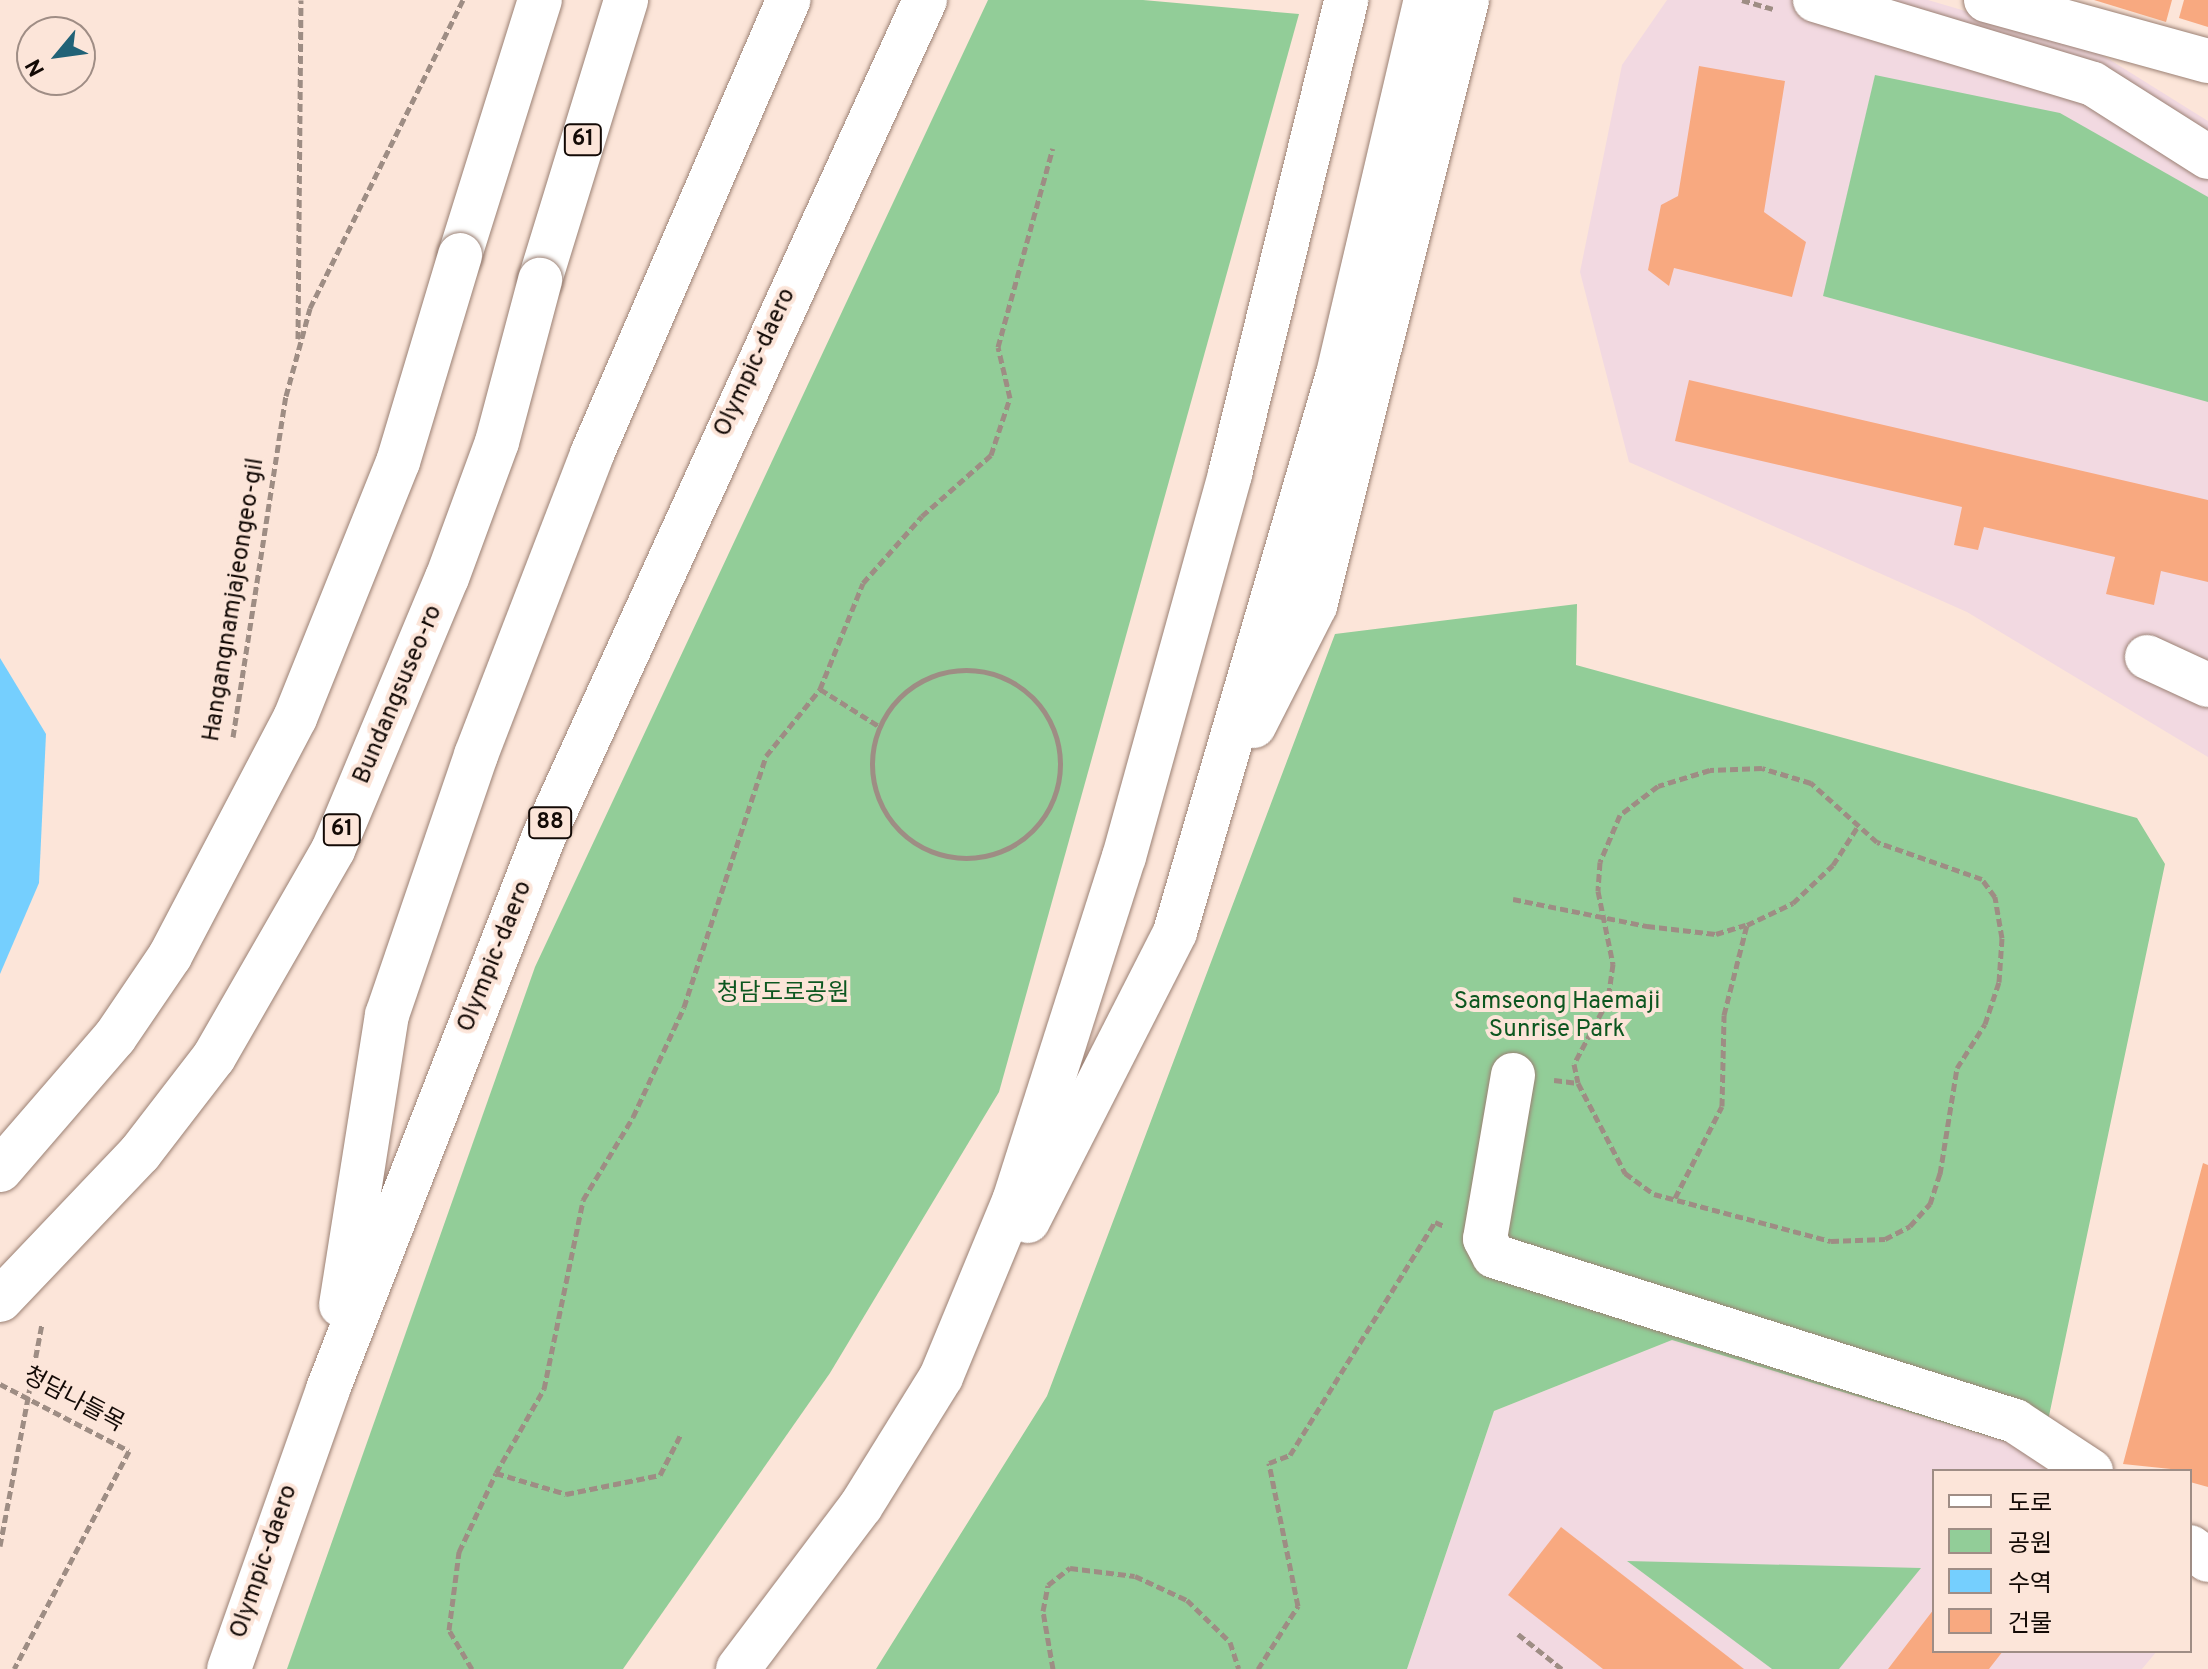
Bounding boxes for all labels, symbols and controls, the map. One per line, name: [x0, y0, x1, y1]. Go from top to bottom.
north arrow: [16, 16, 96, 96]
text: N: [21, 53, 52, 80]
road number: 61: [563, 122, 603, 158]
street label: Olympic-daero: [709, 284, 803, 442]
street label: Hangangnamjajeongeo-gil: [198, 456, 272, 744]
street label: Bundangsuseo-ro: [348, 601, 450, 789]
road number: 88: [528, 805, 572, 841]
road number: 61: [322, 812, 362, 848]
street label: Olympic-daero: [453, 877, 539, 1037]
park label: 청담도로공원: [717, 981, 849, 1009]
park label: Samseong Haemaji Sunrise Park: [1454, 989, 1660, 1045]
street label: 청담나들목: [18, 1362, 128, 1440]
legend: [1932, 1469, 2192, 1653]
street label: Olympic-daero: [225, 1482, 305, 1642]
text: 도로: [2008, 1490, 2052, 1520]
text: 공원: [2008, 1530, 2052, 1560]
text: 수역: [2008, 1570, 2052, 1600]
text: 건물: [2008, 1610, 2052, 1640]

